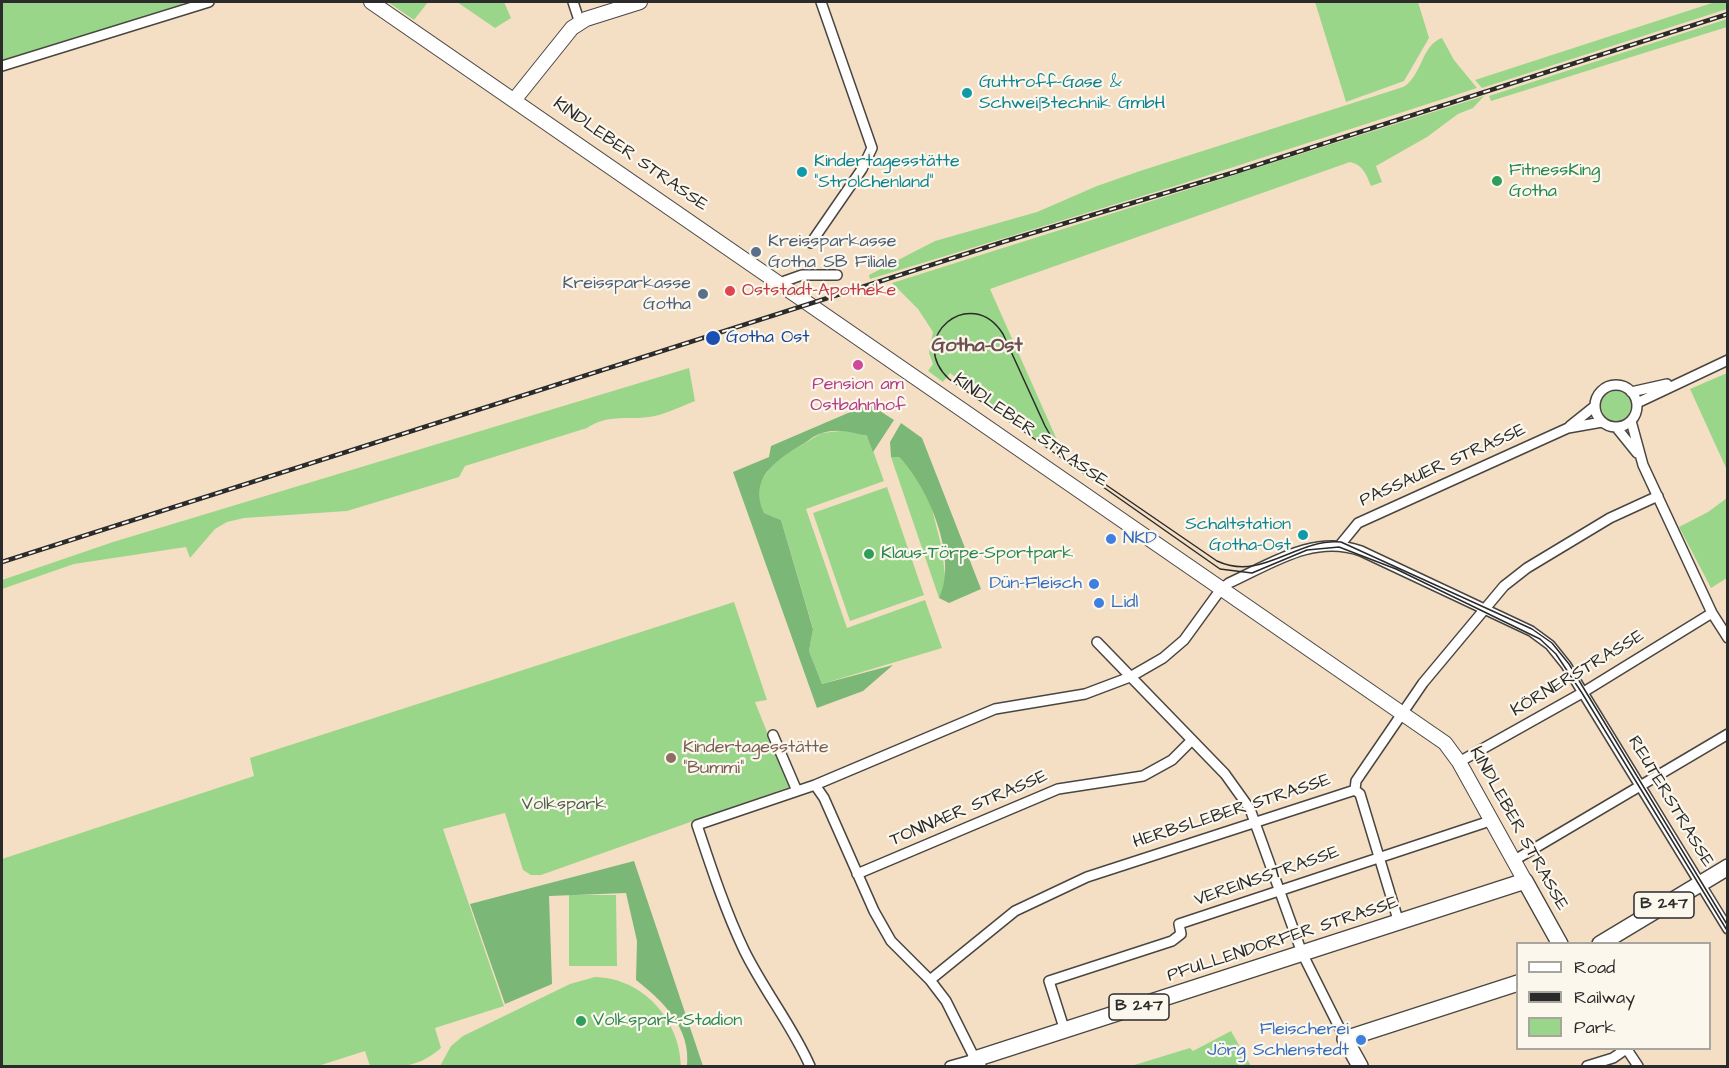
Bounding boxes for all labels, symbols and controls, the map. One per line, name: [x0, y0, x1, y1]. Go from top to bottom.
place label: Guttroff-Gase & Schweißtechnik GmbH: [979, 72, 1165, 115]
marker: Guttroff-Gase & Schweißtechnik GmbH: [960, 86, 974, 100]
street label: KINDLEBER STRASSE: [548, 93, 712, 217]
place label: Kindertagesstätte "Strolchenland": [814, 151, 960, 194]
place label: FitnessKing Gotha: [1509, 160, 1600, 202]
marker: Kindertagesstätte "Strolchenland": [795, 165, 809, 179]
marker: FitnessKing Gotha: [1490, 174, 1504, 188]
place label: Kreissparkasse Gotha SB Filiale: [768, 231, 897, 274]
marker: Kreissparkasse Gotha SB Filiale: [749, 245, 763, 259]
place label: Kreissparkasse Gotha: [563, 273, 691, 316]
place label: Oststadt-Apotheke: [742, 280, 896, 302]
marker: Oststadt-Apotheke: [723, 284, 737, 298]
marker: Kreissparkasse Gotha: [696, 287, 710, 301]
place label: Gotha Ost: [726, 327, 810, 349]
marker: Gotha Ost: [704, 329, 722, 347]
district label: Gotha-Ost: [932, 335, 1022, 359]
marker: Pension am Ostbahnhof: [851, 358, 865, 372]
street label: KINDLEBER STRASSE: [948, 369, 1112, 493]
place label: Pension am Ostbahnhof: [810, 374, 906, 416]
street label: PASSAUER STRASSE: [1357, 420, 1529, 512]
place label: Schaltstation Gotha-Ost: [1185, 514, 1291, 556]
place label: NKD: [1123, 528, 1157, 550]
marker: Schaltstation Gotha-Ost: [1296, 528, 1310, 542]
marker: NKD: [1104, 532, 1118, 546]
place label: Klaus-Törpe-Sportpark: [881, 543, 1073, 565]
marker: Klaus-Törpe-Sportpark: [862, 547, 876, 561]
place label: Dün-Fleisch: [990, 573, 1082, 595]
marker: Dün-Fleisch: [1087, 577, 1101, 591]
place label: Lidl: [1111, 592, 1138, 614]
marker: Lidl: [1092, 596, 1106, 610]
street label: KÖRNERSTRASSE: [1508, 626, 1648, 722]
street label: REUTERSTRASSE: [1622, 732, 1718, 872]
place label: Kindertagesstätte "Bummi": [683, 737, 829, 780]
street label: KINDLEBER STRASSE: [1464, 743, 1572, 915]
marker: Kindertagesstätte "Bummi": [664, 751, 678, 765]
street label: TONNAER STRASSE: [887, 766, 1051, 852]
street label: HERBSLEBER STRASSE: [1131, 770, 1333, 854]
park label: Volkspark: [522, 794, 606, 816]
street label: VEREINSSTRASSE: [1192, 842, 1342, 912]
street label: PFULLENDORFER STRASSE: [1165, 892, 1401, 988]
road number: B 247: [1634, 892, 1694, 918]
legend: [1516, 942, 1711, 1050]
text: Road: [1574, 955, 1615, 980]
text: Railway: [1574, 985, 1635, 1010]
road number: B 247: [1109, 994, 1169, 1020]
place label: Volkspark-Stadion: [593, 1010, 742, 1032]
marker: Volkspark-Stadion: [574, 1014, 588, 1028]
text: Park: [1574, 1015, 1616, 1040]
place label: Fleischerei Jörg Schlenstedt: [1207, 1019, 1349, 1062]
marker: Fleischerei Jörg Schlenstedt: [1354, 1033, 1368, 1047]

